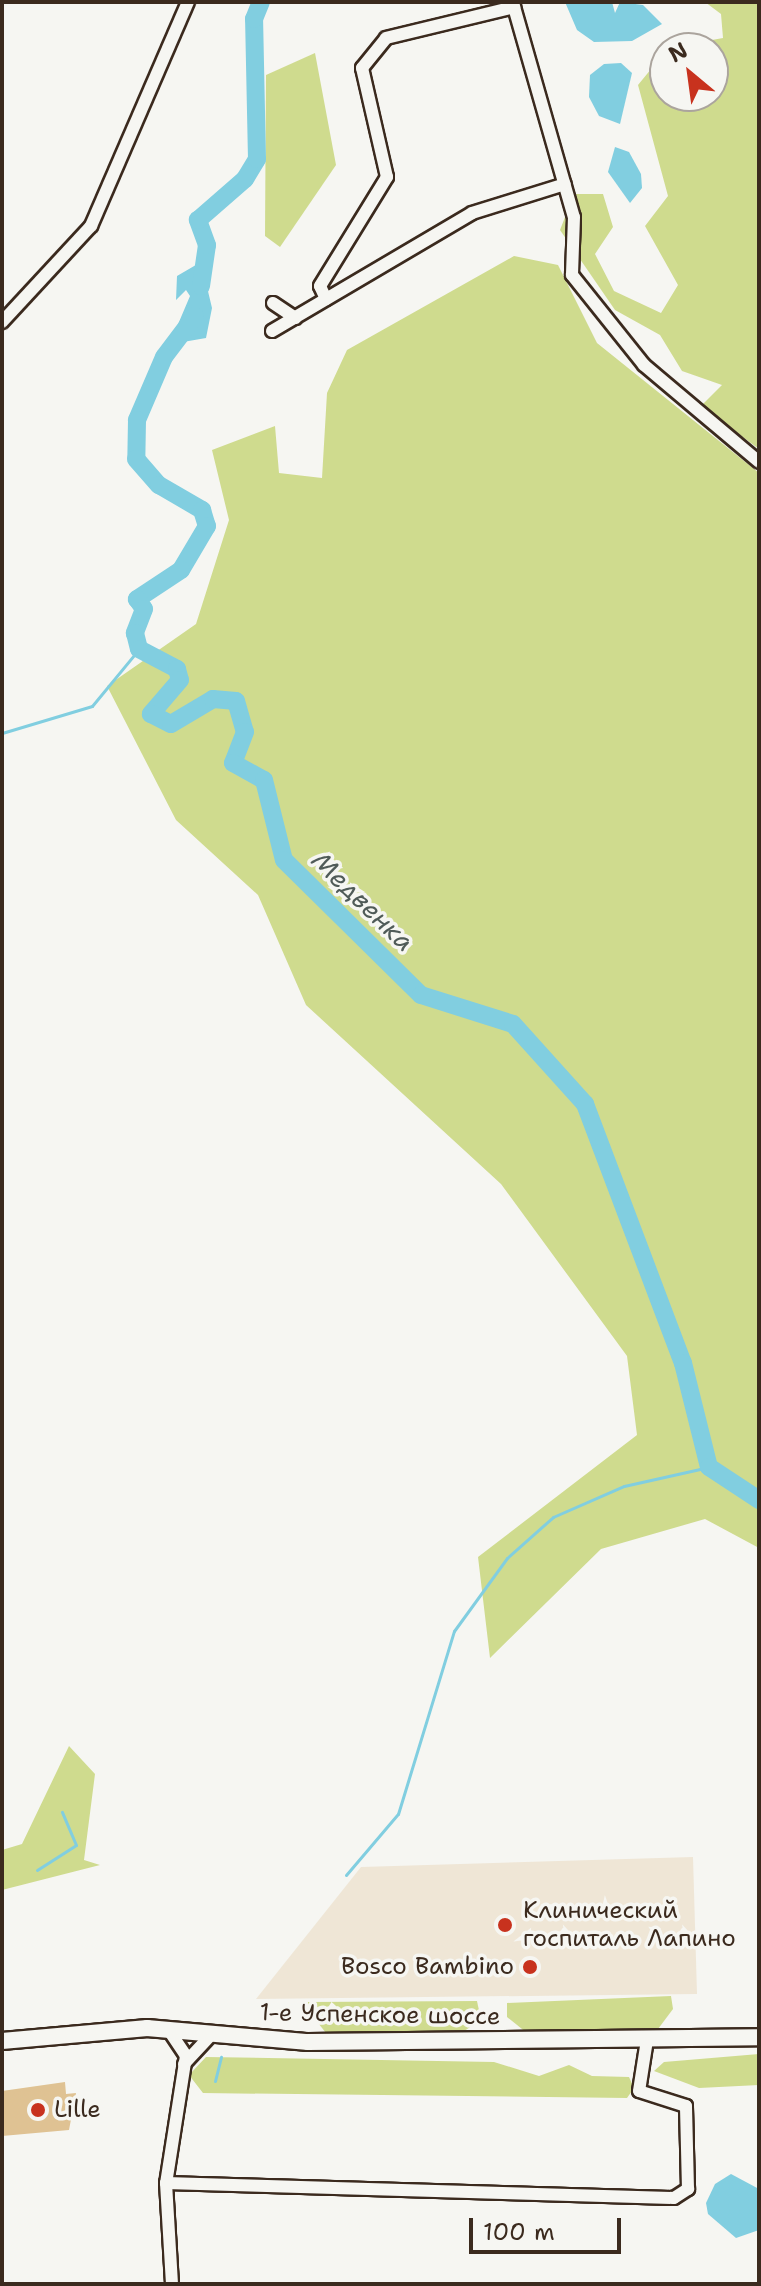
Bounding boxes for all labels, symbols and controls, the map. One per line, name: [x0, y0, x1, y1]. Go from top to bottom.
north arrow: [649, 32, 729, 112]
text: N: [663, 35, 693, 69]
water label: Медвенка: [305, 845, 421, 957]
place label: Клинический госпиталь Лапино: [523, 1897, 736, 1953]
marker: Клинический госпиталь Лапино: [494, 1914, 516, 1936]
place label: Bosco Bambino: [341, 1953, 514, 1981]
marker: Bosco Bambino: [521, 1958, 539, 1976]
street label: 1-е Успенское шоссе: [259, 1999, 501, 2031]
place label: Lille: [54, 2096, 101, 2124]
marker: Lille: [29, 2101, 47, 2119]
scale bar: [473, 2202, 625, 2252]
text: 100 m: [483, 2216, 555, 2248]

